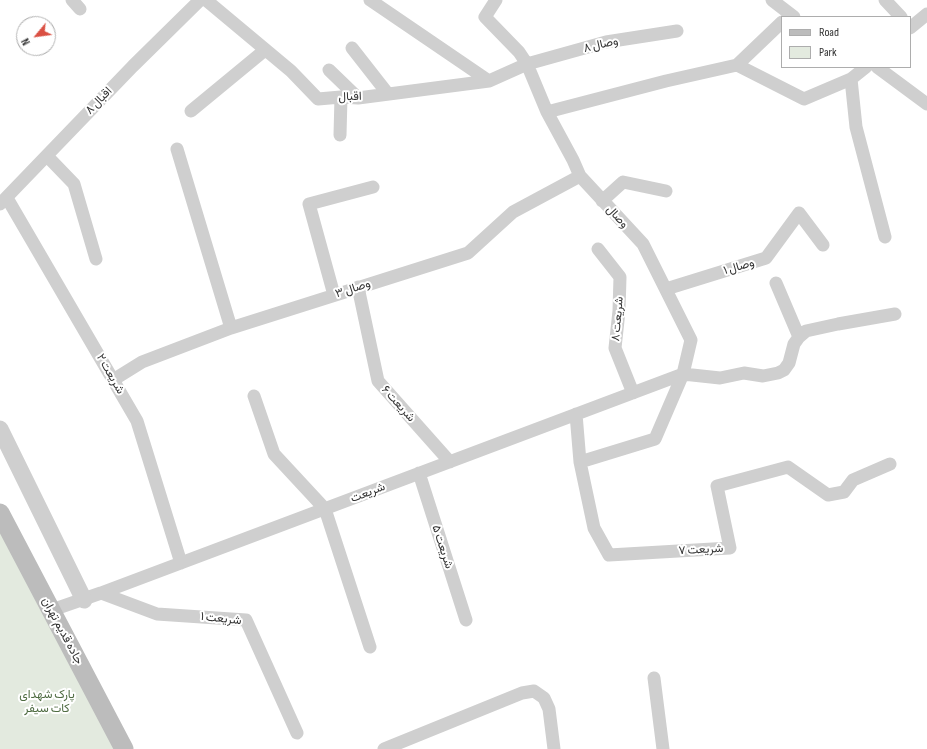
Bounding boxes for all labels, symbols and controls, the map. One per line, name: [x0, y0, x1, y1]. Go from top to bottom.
north arrow: [16, 16, 56, 56]
legend: [781, 16, 911, 68]
text: Road: [819, 25, 839, 40]
street label: وصال ۸: [582, 34, 620, 56]
text: N: [19, 36, 33, 47]
text: Park: [819, 45, 837, 60]
street label: اقبال ۸: [83, 84, 115, 118]
street label: اقبال: [338, 89, 362, 105]
street label: وصال: [603, 203, 631, 231]
street label: وصال ۱: [722, 256, 756, 278]
street label: وصال ۳: [334, 277, 372, 301]
street label: شریعت ۸: [609, 296, 627, 342]
street label: شریعت ۲: [93, 351, 127, 397]
street label: شریعت ۶: [378, 383, 418, 425]
street label: شریعت: [349, 480, 387, 506]
street label: شریعت ۵: [428, 523, 456, 571]
street label: شریعت ۷: [678, 542, 724, 558]
street label: جاده قدیم تهران: [38, 595, 86, 667]
street label: شریعت ۱: [200, 610, 242, 628]
park label: پارک شهدای کات سیفر: [19, 688, 75, 716]

